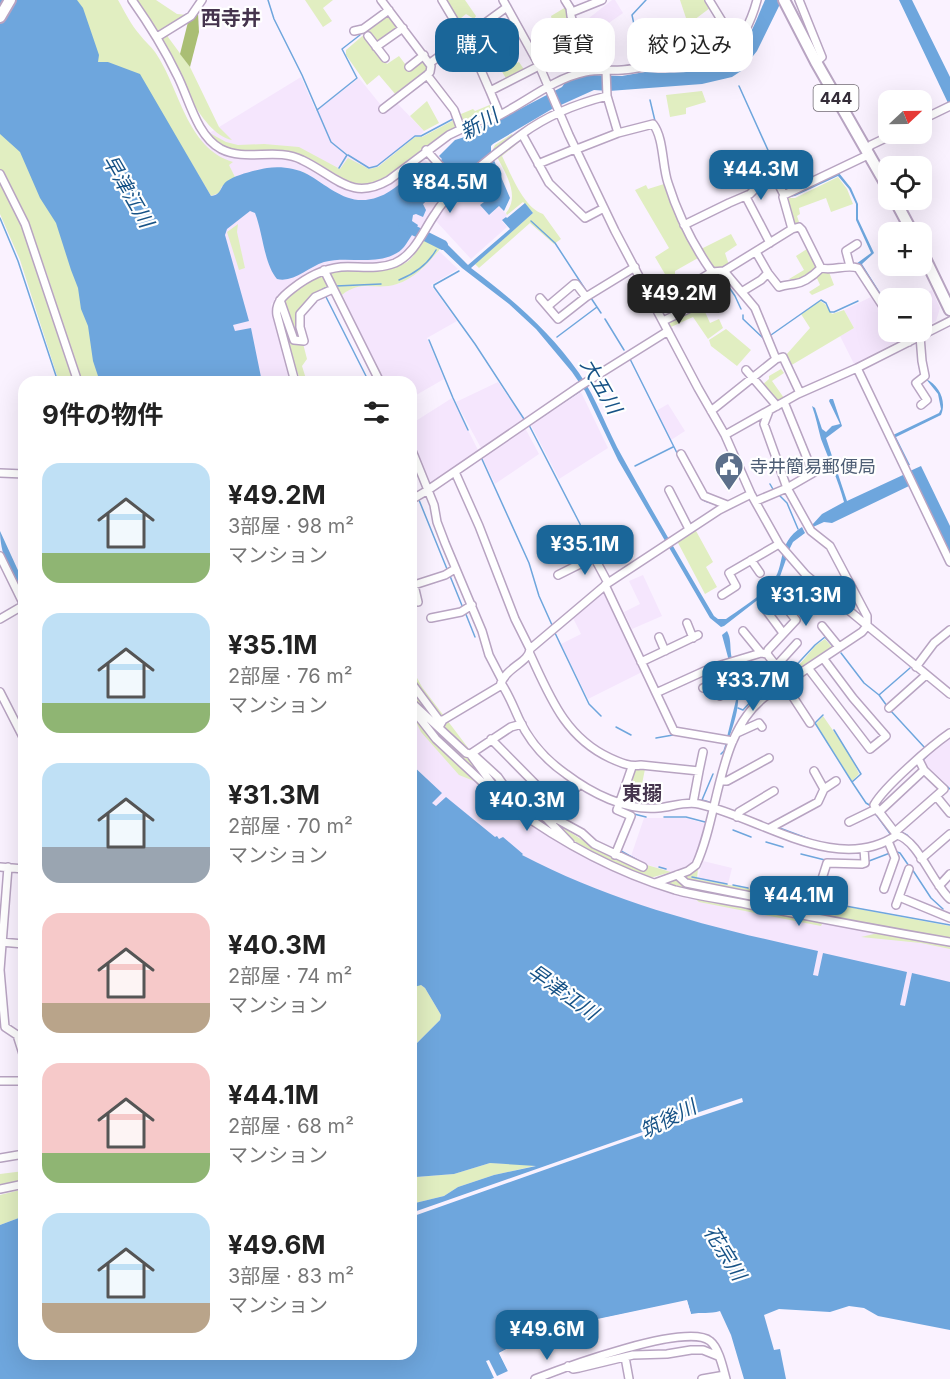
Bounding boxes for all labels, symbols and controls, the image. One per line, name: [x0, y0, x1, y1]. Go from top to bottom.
district label: 西寺井: [201, 6, 261, 30]
chip: 購入: [435, 18, 519, 72]
chip: 賃貸: [531, 18, 615, 72]
chip: 絞り込み: [627, 18, 753, 72]
road number: 444: [814, 85, 858, 111]
north arrow: [878, 90, 932, 144]
map controls: [878, 90, 932, 342]
water label: 新川: [456, 103, 504, 144]
water label: 早津江川: [98, 150, 159, 233]
pin: ¥44.3M: [712, 150, 810, 201]
button: locate: [878, 156, 932, 210]
text: ¥44.3M: [723, 157, 799, 181]
pin: ¥84.5M: [401, 163, 499, 214]
text: ¥84.5M: [412, 170, 488, 194]
button: +: [878, 222, 932, 276]
pin: ¥49.2M: [630, 274, 728, 325]
text: ¥49.2M: [641, 281, 717, 305]
button: −: [878, 288, 932, 342]
water label: 大五川: [576, 354, 627, 420]
icon: filters: [360, 396, 393, 429]
text: 9件の物件: [42, 399, 163, 430]
public building icon: 寺井簡易郵便局: [713, 450, 745, 492]
place label: 寺井簡易郵便局: [750, 456, 876, 477]
text: ¥49.2M: [228, 479, 326, 510]
icon: home: [90, 487, 162, 559]
text: 3部屋 · 98 m²: [228, 514, 354, 538]
pin: ¥35.1M: [536, 525, 634, 576]
text: ¥35.1M: [551, 532, 619, 556]
text: マンション: [228, 543, 328, 567]
pin: ¥31.3M: [757, 576, 855, 627]
text: ¥31.3M: [771, 583, 841, 607]
text: ¥35.1M: [228, 629, 317, 660]
icon: home: [90, 637, 162, 709]
pin: ¥33.7M: [704, 661, 802, 712]
text: 2部屋 · 76 m²: [228, 664, 353, 688]
text: ¥33.7M: [716, 668, 790, 692]
text: マンション: [228, 693, 328, 717]
text: ¥31.3M: [228, 779, 320, 810]
pin: ¥40.3M: [478, 781, 576, 832]
district label: 東搦: [622, 781, 662, 805]
icon: home: [90, 787, 162, 859]
text: ¥40.3M: [489, 788, 565, 812]
text: 2部屋 · 70 m²: [228, 814, 353, 838]
text: マンション: [228, 843, 328, 867]
pin: ¥44.1M: [750, 876, 848, 927]
text: ¥44.1M: [764, 883, 834, 907]
text: ¥40.3M: [228, 929, 326, 960]
icon: home: [90, 937, 162, 1009]
water label: 早津江川: [523, 959, 604, 1026]
text: 2部屋 · 74 m²: [228, 964, 352, 988]
text: マンション: [228, 993, 328, 1017]
text: ¥44.1M: [228, 1079, 319, 1110]
icon: home: [90, 1087, 162, 1159]
water label: 筑後川: [636, 1094, 702, 1143]
text: 2部屋 · 68 m²: [228, 1114, 354, 1138]
text: マンション: [228, 1143, 328, 1167]
water label: 花宗川: [699, 1221, 752, 1286]
text: ¥49.6M: [228, 1229, 326, 1260]
icon: home: [90, 1237, 162, 1309]
text: 3部屋 · 83 m²: [228, 1264, 354, 1288]
text: マンション: [228, 1293, 328, 1317]
pin: ¥49.6M: [498, 1310, 596, 1361]
text: ¥49.6M: [509, 1317, 585, 1341]

